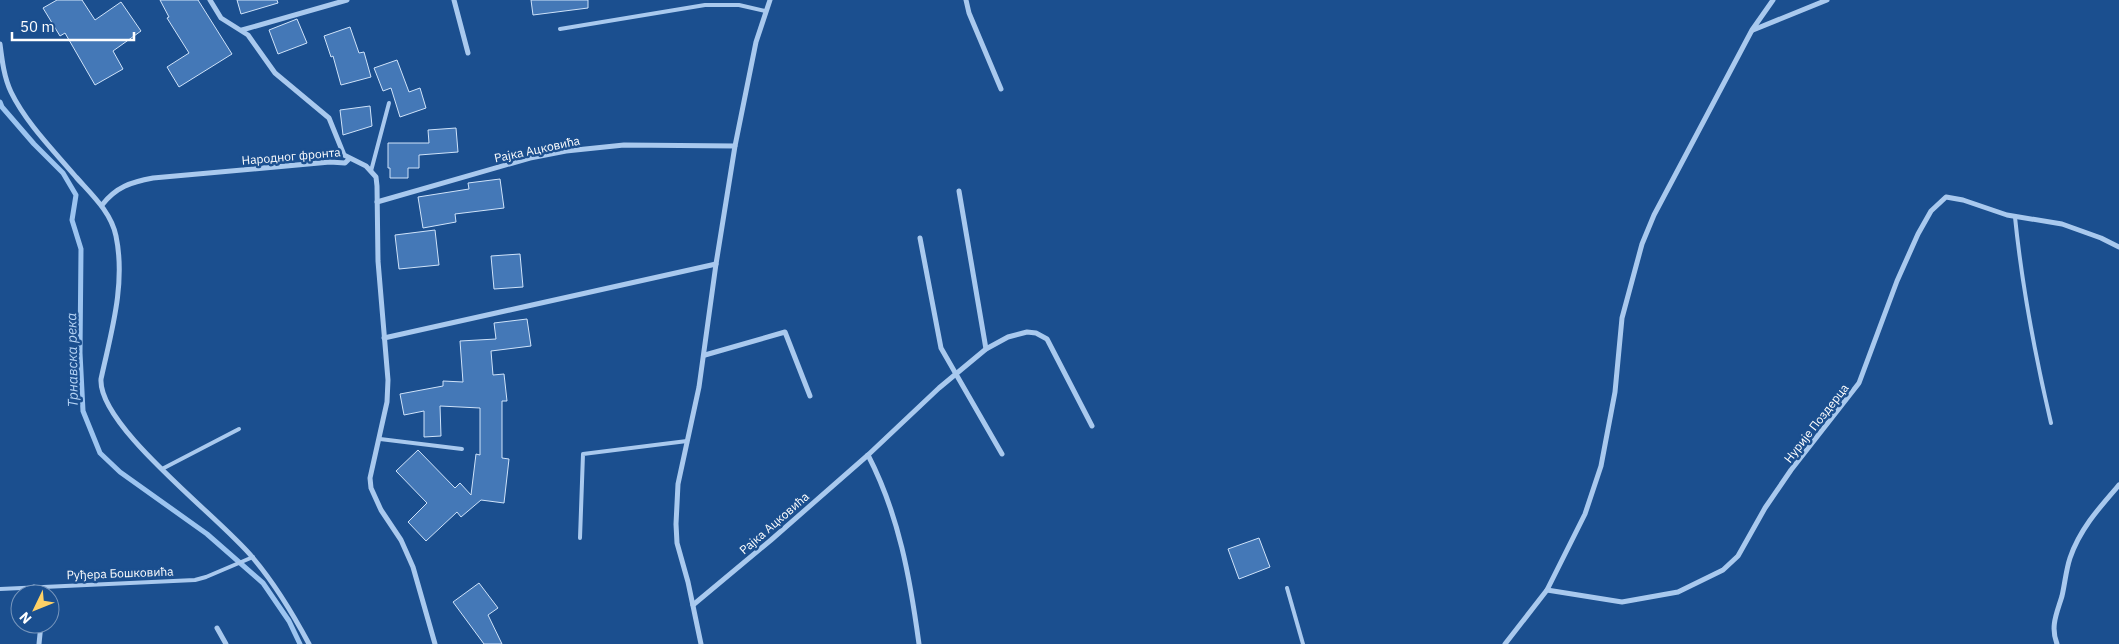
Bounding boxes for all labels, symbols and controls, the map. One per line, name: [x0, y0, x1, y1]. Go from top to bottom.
scale bar: [12, 10, 135, 42]
text: 50 m: [20, 17, 55, 36]
street label: Рајка Ацковића: [493, 132, 582, 165]
street label: Народног фронта: [241, 144, 342, 168]
water label: Трнавска река: [62, 313, 82, 407]
street label: Нурије Поздерца: [1780, 380, 1852, 466]
street label: Рајка Ацковића: [736, 488, 812, 557]
street label: Руђера Бошковића: [66, 564, 174, 582]
north arrow: [10, 584, 60, 634]
text: N: [15, 608, 36, 628]

